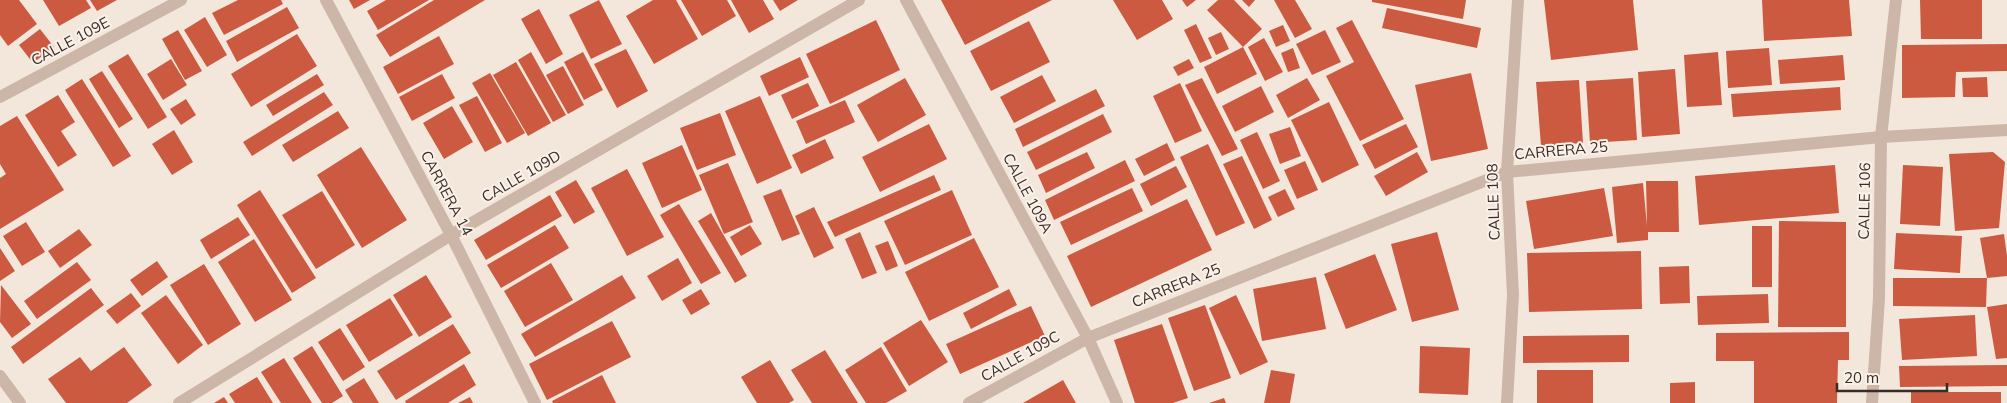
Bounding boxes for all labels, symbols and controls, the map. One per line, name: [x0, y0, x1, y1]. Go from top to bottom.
street label: CALLE 109E: [28, 12, 113, 70]
street label: CARRERA 25: [1513, 136, 1609, 164]
street label: CALLE 109D: [478, 146, 564, 206]
street label: CARRERA 14: [417, 147, 477, 239]
street label: CALLE 109A: [999, 150, 1057, 236]
street label: CALLE 106: [1854, 162, 1874, 240]
street label: CALLE 108: [1482, 163, 1504, 241]
street label: CARRERA 25: [1129, 259, 1223, 311]
street label: CALLE 109C: [977, 327, 1063, 385]
scale bar: [1837, 360, 1947, 392]
text: 20 m: [1844, 368, 1879, 387]

